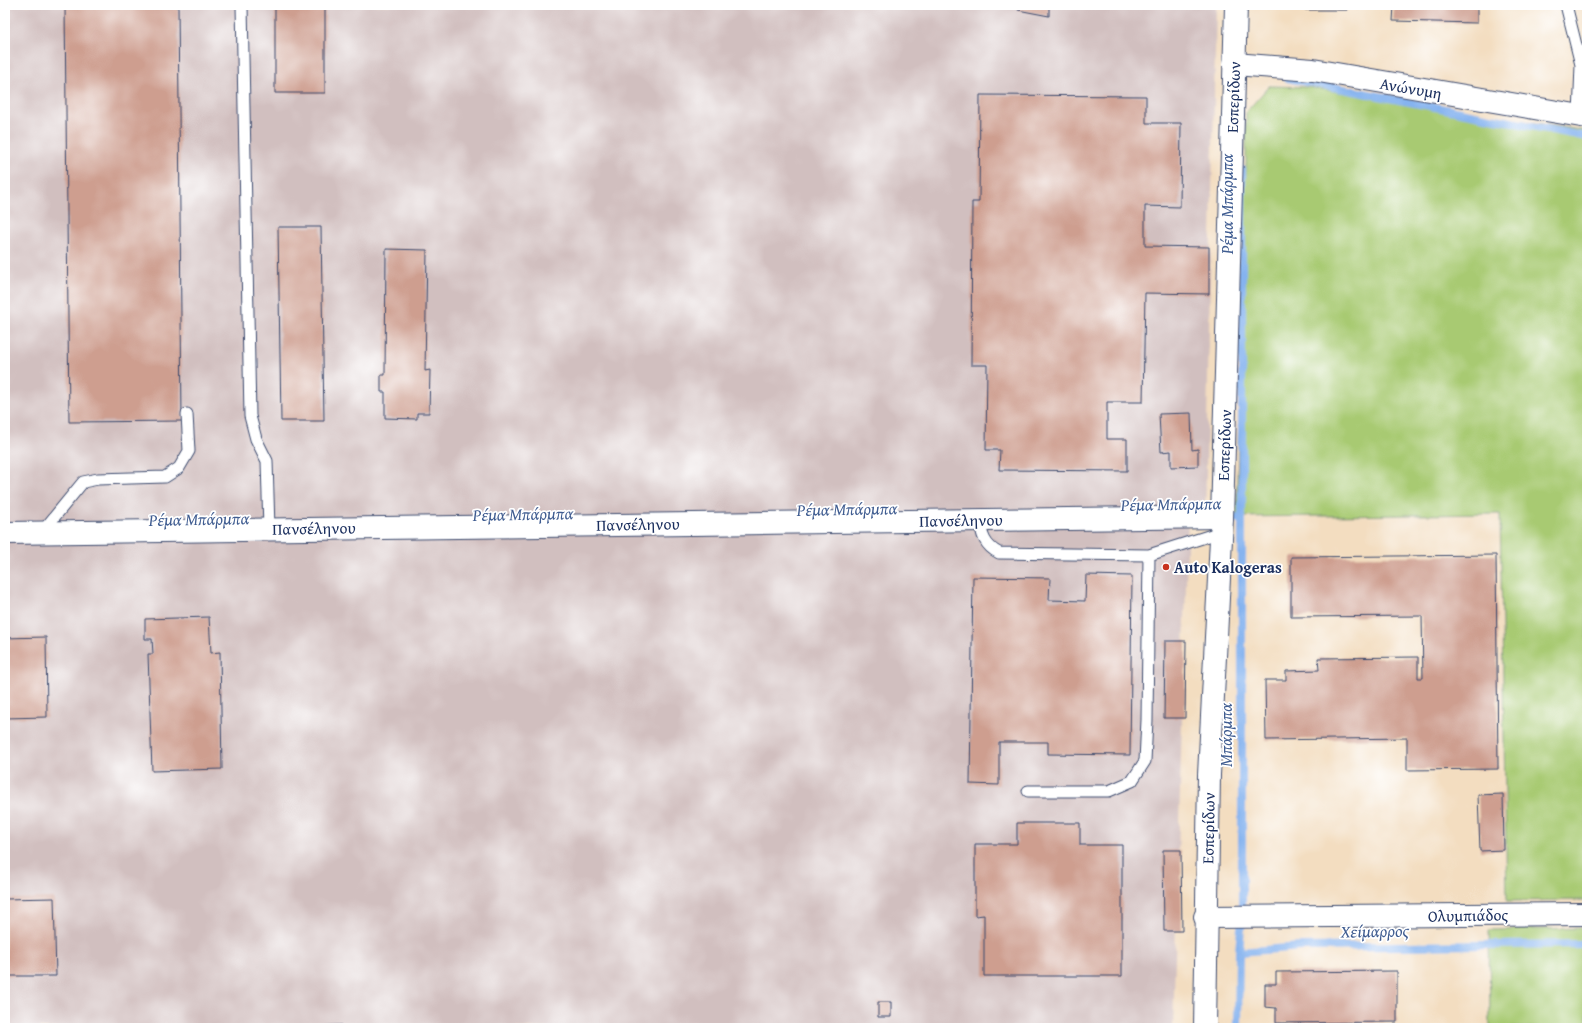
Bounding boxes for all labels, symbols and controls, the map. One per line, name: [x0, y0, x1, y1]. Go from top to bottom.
street label: Εσπερίδων: [1220, 61, 1246, 133]
street label: Ανώνυμη: [1378, 71, 1444, 105]
water label: Ρέμα Μπάρμπα: [1214, 153, 1239, 255]
street label: Εσπερίδων: [1211, 409, 1237, 481]
water label: Ρέμα Μπάρμπα: [1119, 490, 1222, 517]
water label: Ρέμα Μπάρμπα: [795, 495, 898, 522]
water label: Ρέμα Μπάρμπα: [471, 500, 574, 527]
water label: Ρέμα Μπάρμπα: [147, 505, 250, 532]
street label: Πανσέληνου: [919, 507, 1003, 533]
street label: Πανσέληνου: [596, 511, 680, 537]
street label: Πανσέληνου: [272, 515, 356, 541]
place label: Auto Kalogeras: [1174, 555, 1282, 579]
marker: Auto Kalogeras: [1161, 562, 1171, 572]
water label: Μπάρμπα: [1213, 703, 1238, 767]
street label: Εσπερίδων: [1195, 792, 1221, 864]
street label: Ολυμπιάδος: [1428, 902, 1509, 928]
water label: Χείμαρρος: [1339, 917, 1411, 944]

